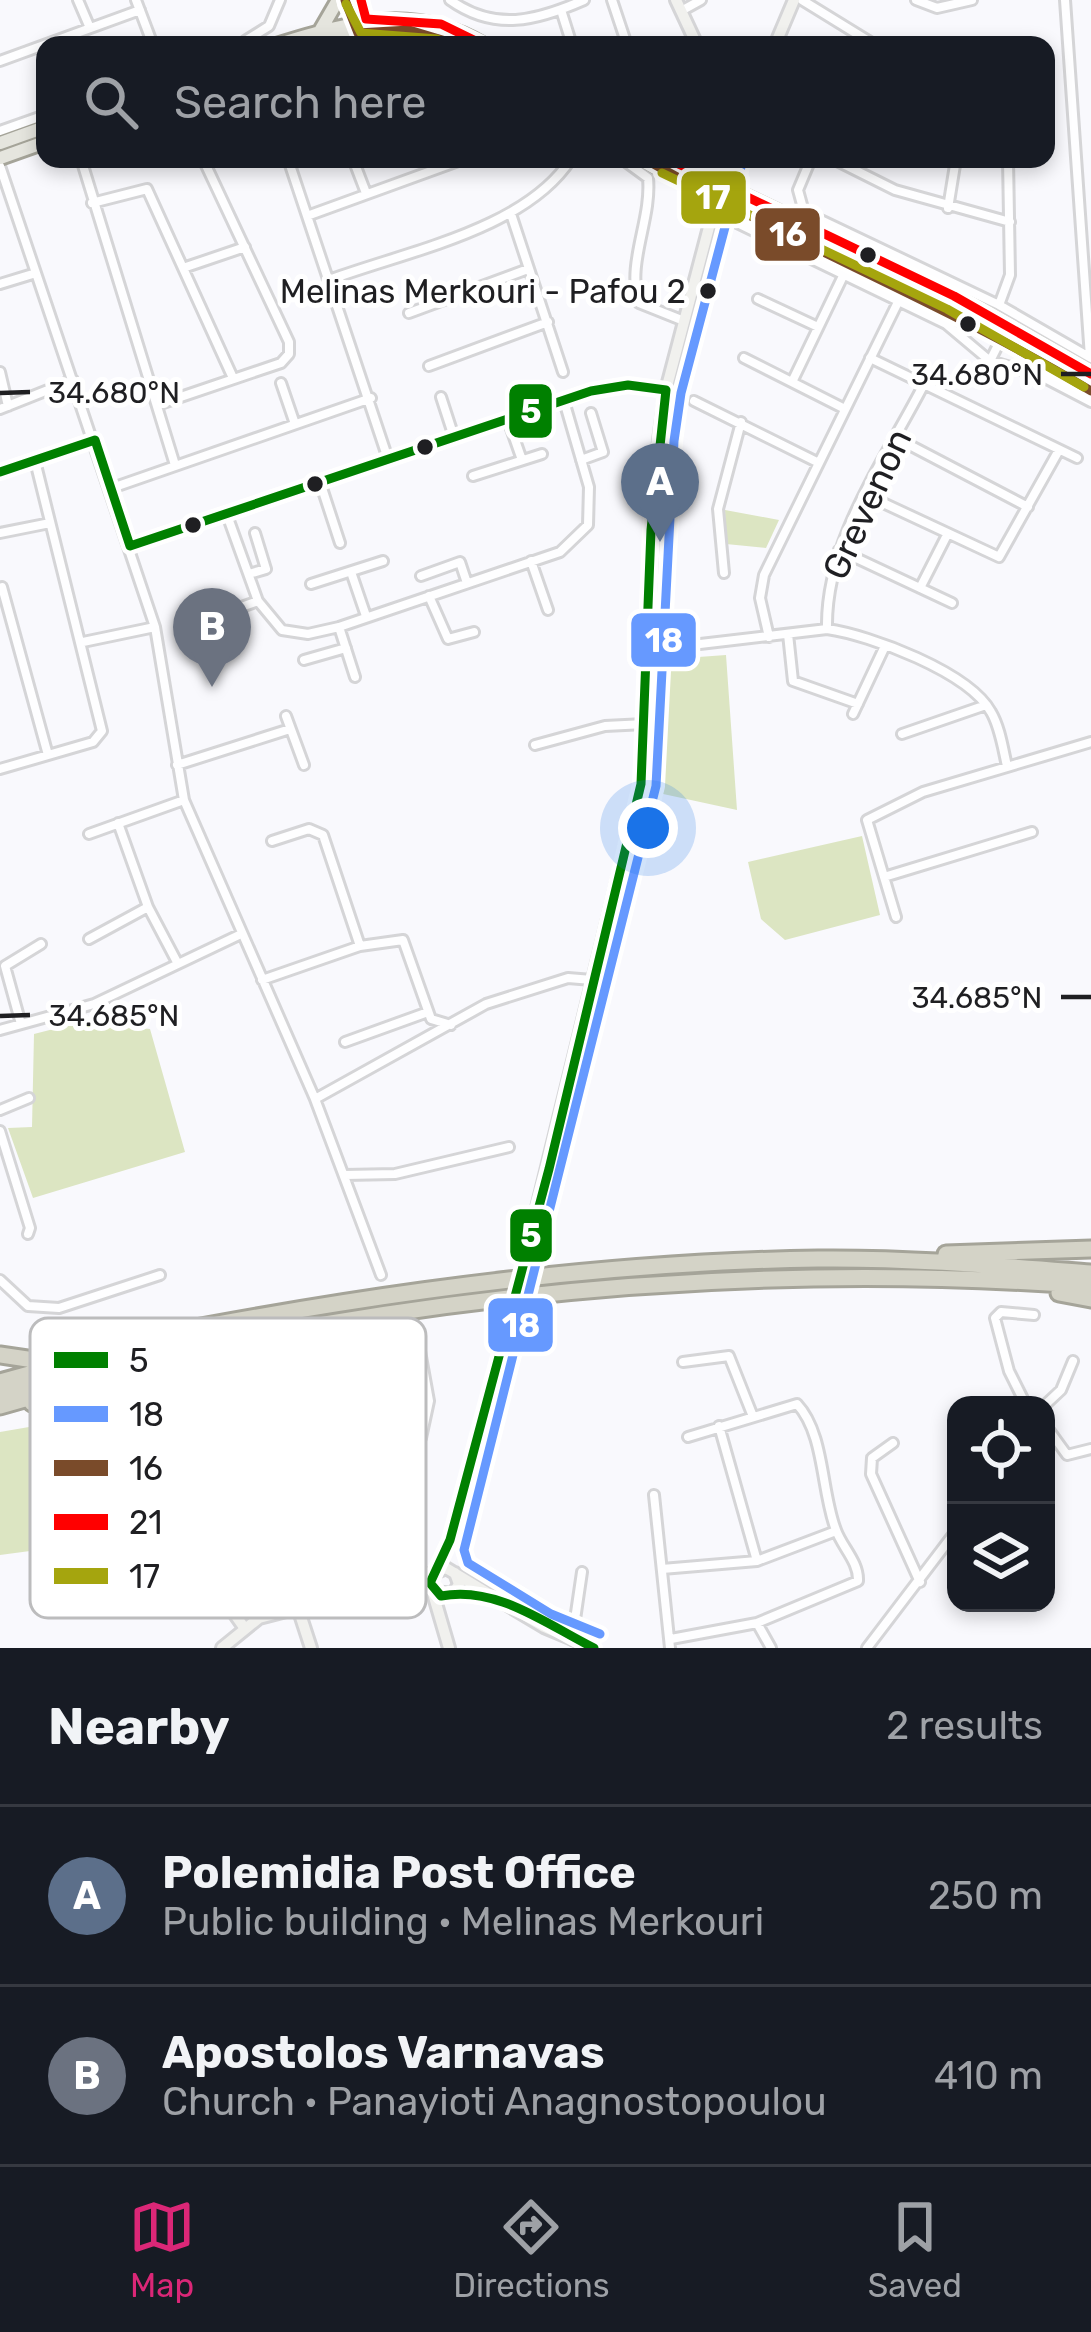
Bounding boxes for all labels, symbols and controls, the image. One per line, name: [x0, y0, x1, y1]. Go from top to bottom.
search box: [36, 36, 1055, 168]
icon: search: [78, 69, 144, 135]
text: Search here: [174, 76, 426, 129]
line badge: 17: [679, 169, 748, 226]
text: 17: [695, 178, 731, 217]
line badge: 16: [753, 206, 822, 263]
text: 16: [769, 215, 807, 254]
unlabelled marker: [857, 244, 879, 266]
place label: Melinas Merkouri - Pafou 2: [280, 272, 686, 311]
marker: Melinas Merkouri - Pafou 2: [697, 280, 719, 302]
unlabelled marker: [957, 313, 979, 335]
text: 34.680°N: [911, 357, 1043, 393]
text: 34.680°N: [48, 375, 180, 411]
line badge: 5: [507, 382, 554, 440]
text: 5: [520, 392, 542, 431]
street label: Grevenon: [813, 422, 921, 586]
unlabelled marker: [414, 436, 436, 458]
pin: A: [621, 443, 699, 542]
unlabelled marker: [304, 473, 326, 495]
unlabelled marker: [182, 514, 204, 536]
pin: B: [173, 588, 251, 687]
line badge: 18: [629, 611, 698, 669]
text: 18: [645, 621, 683, 660]
your location: [618, 798, 678, 858]
text: 34.685°N: [912, 980, 1042, 1016]
text: 34.685°N: [49, 998, 179, 1034]
line badge: 5: [508, 1207, 554, 1264]
text: 5: [520, 1216, 542, 1255]
line badge: 18: [486, 1296, 555, 1354]
text: 18: [502, 1306, 540, 1345]
legend: [30, 1318, 426, 1618]
text: 5: [129, 1341, 149, 1380]
text: 18: [129, 1395, 164, 1434]
map controls: [947, 1396, 1055, 1612]
button: locate: [947, 1396, 1055, 1504]
text: 16: [129, 1449, 163, 1488]
text: 21: [129, 1503, 163, 1542]
button: layers: [947, 1504, 1055, 1612]
text: 17: [129, 1557, 160, 1596]
text: Nearby: [48, 1696, 230, 1757]
text: 2 results: [886, 1703, 1043, 1749]
text: Polemidia Post Office: [162, 1846, 636, 1899]
text: A: [73, 1873, 101, 1919]
text: 250 m: [928, 1873, 1043, 1919]
text: Public building · Melinas Merkouri: [162, 1899, 764, 1945]
text: Apostolos Varnavas: [162, 2026, 605, 2079]
text: B: [73, 2053, 101, 2099]
text: 410 m: [934, 2053, 1043, 2099]
text: Church · Panayioti Anagnostopoulou: [162, 2079, 827, 2125]
tab: Map: [129, 2194, 195, 2305]
tab: Directions: [453, 2194, 610, 2305]
tab: Saved: [868, 2194, 962, 2305]

